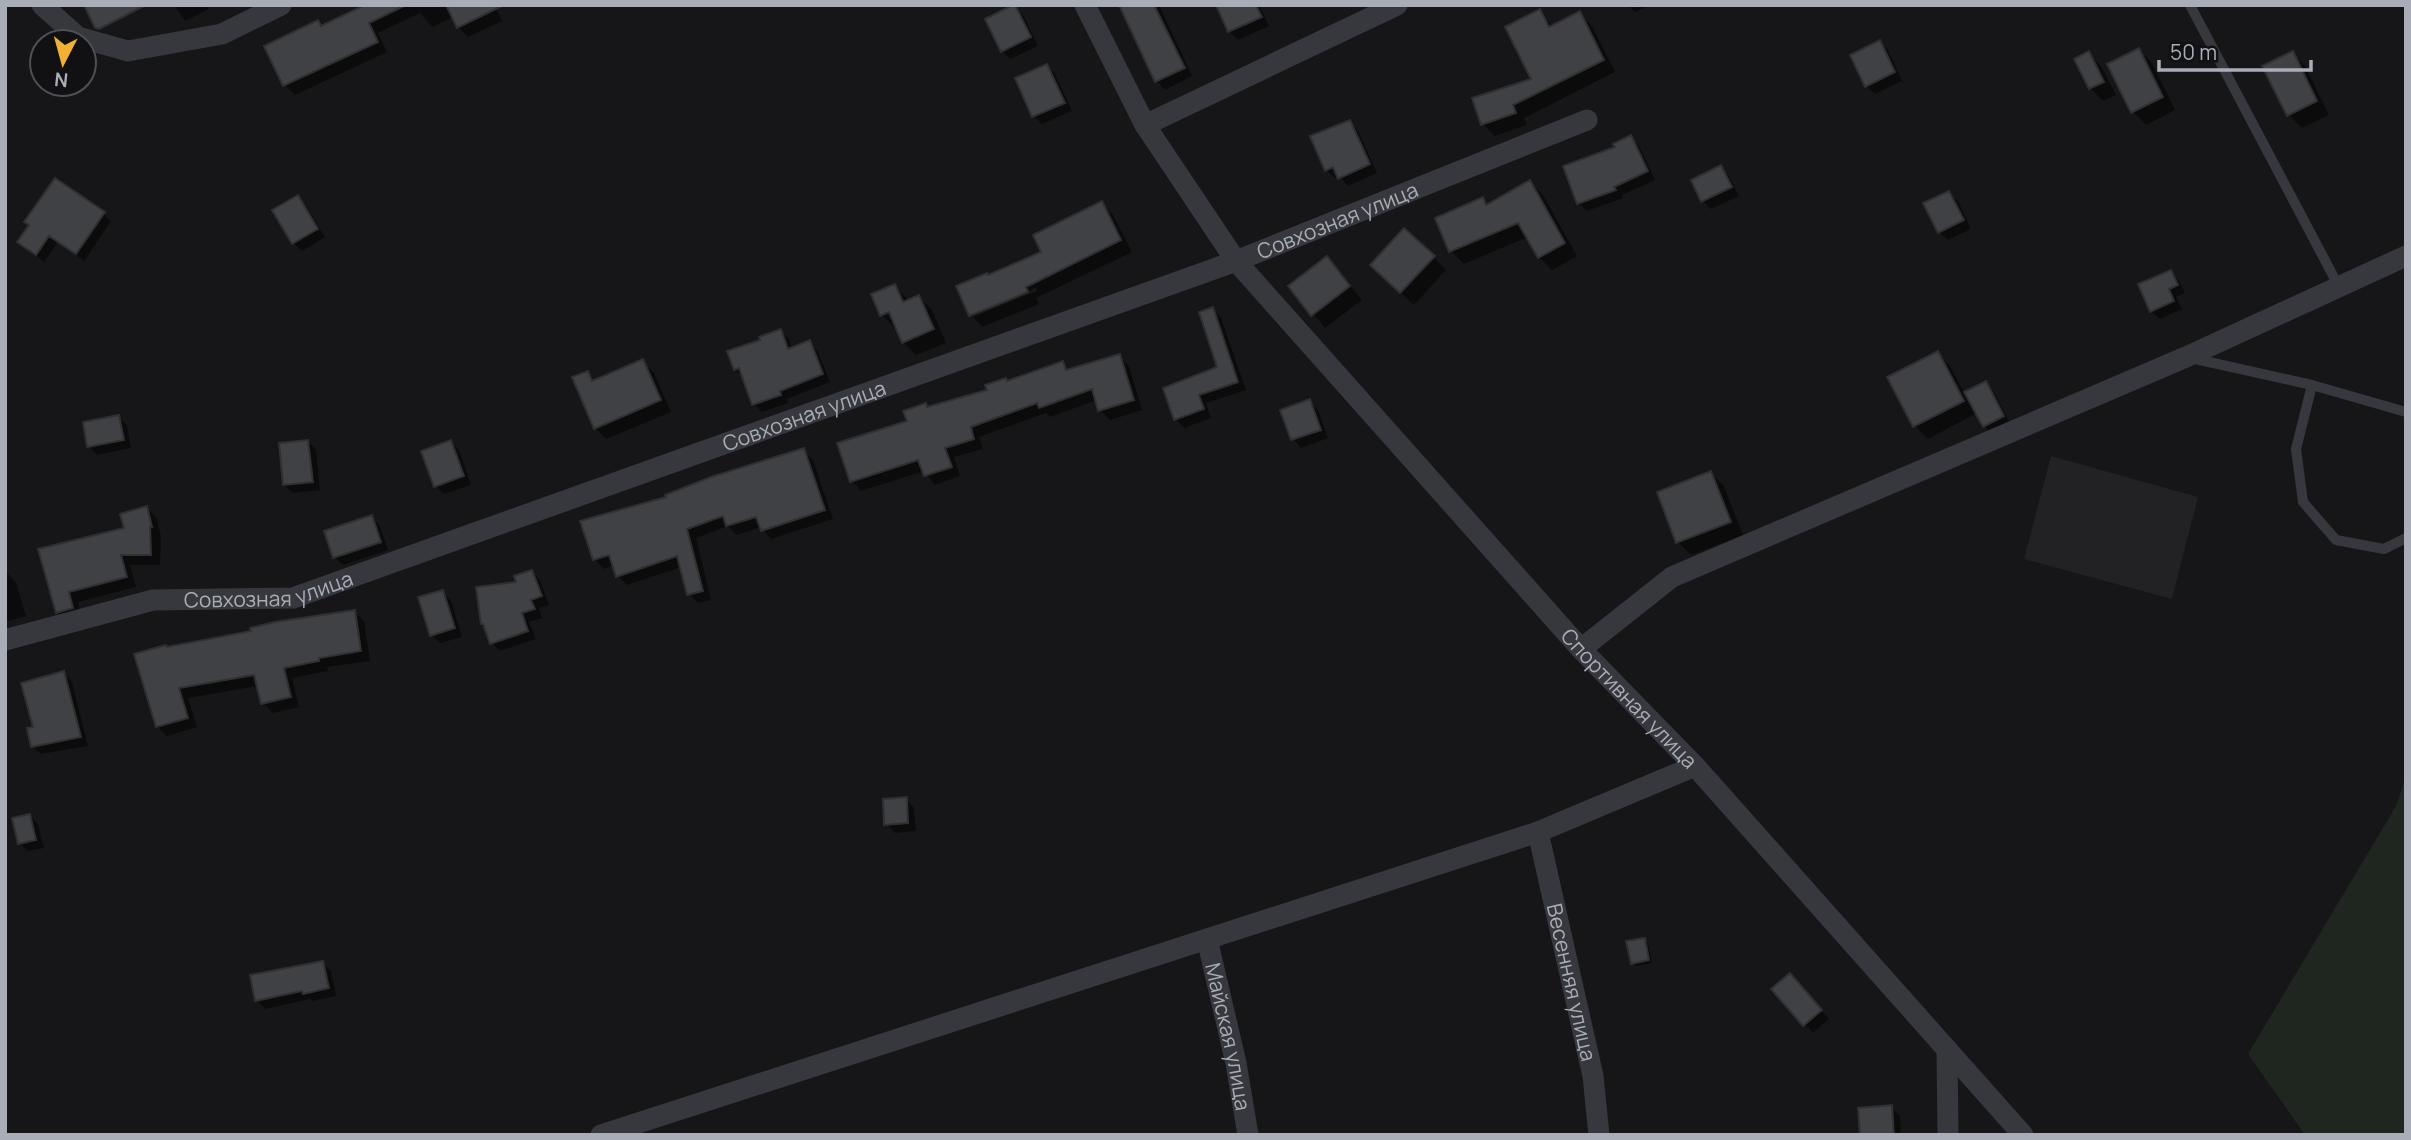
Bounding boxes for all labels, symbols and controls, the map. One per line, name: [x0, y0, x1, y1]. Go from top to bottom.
north arrow: [28, 28, 98, 98]
scale bar: [2159, 28, 2311, 72]
text: 50 m: [2170, 38, 2217, 66]
text: N: [53, 66, 69, 94]
street label: Совхозная улица: [1253, 175, 1422, 265]
street label: Совхозная улица: [719, 373, 889, 457]
street label: Совхозная улица: [184, 564, 356, 614]
street label: Спортивная улица: [1555, 622, 1704, 774]
street label: Весенняя улица: [1541, 901, 1603, 1064]
street label: Майская улица: [1199, 960, 1258, 1112]

